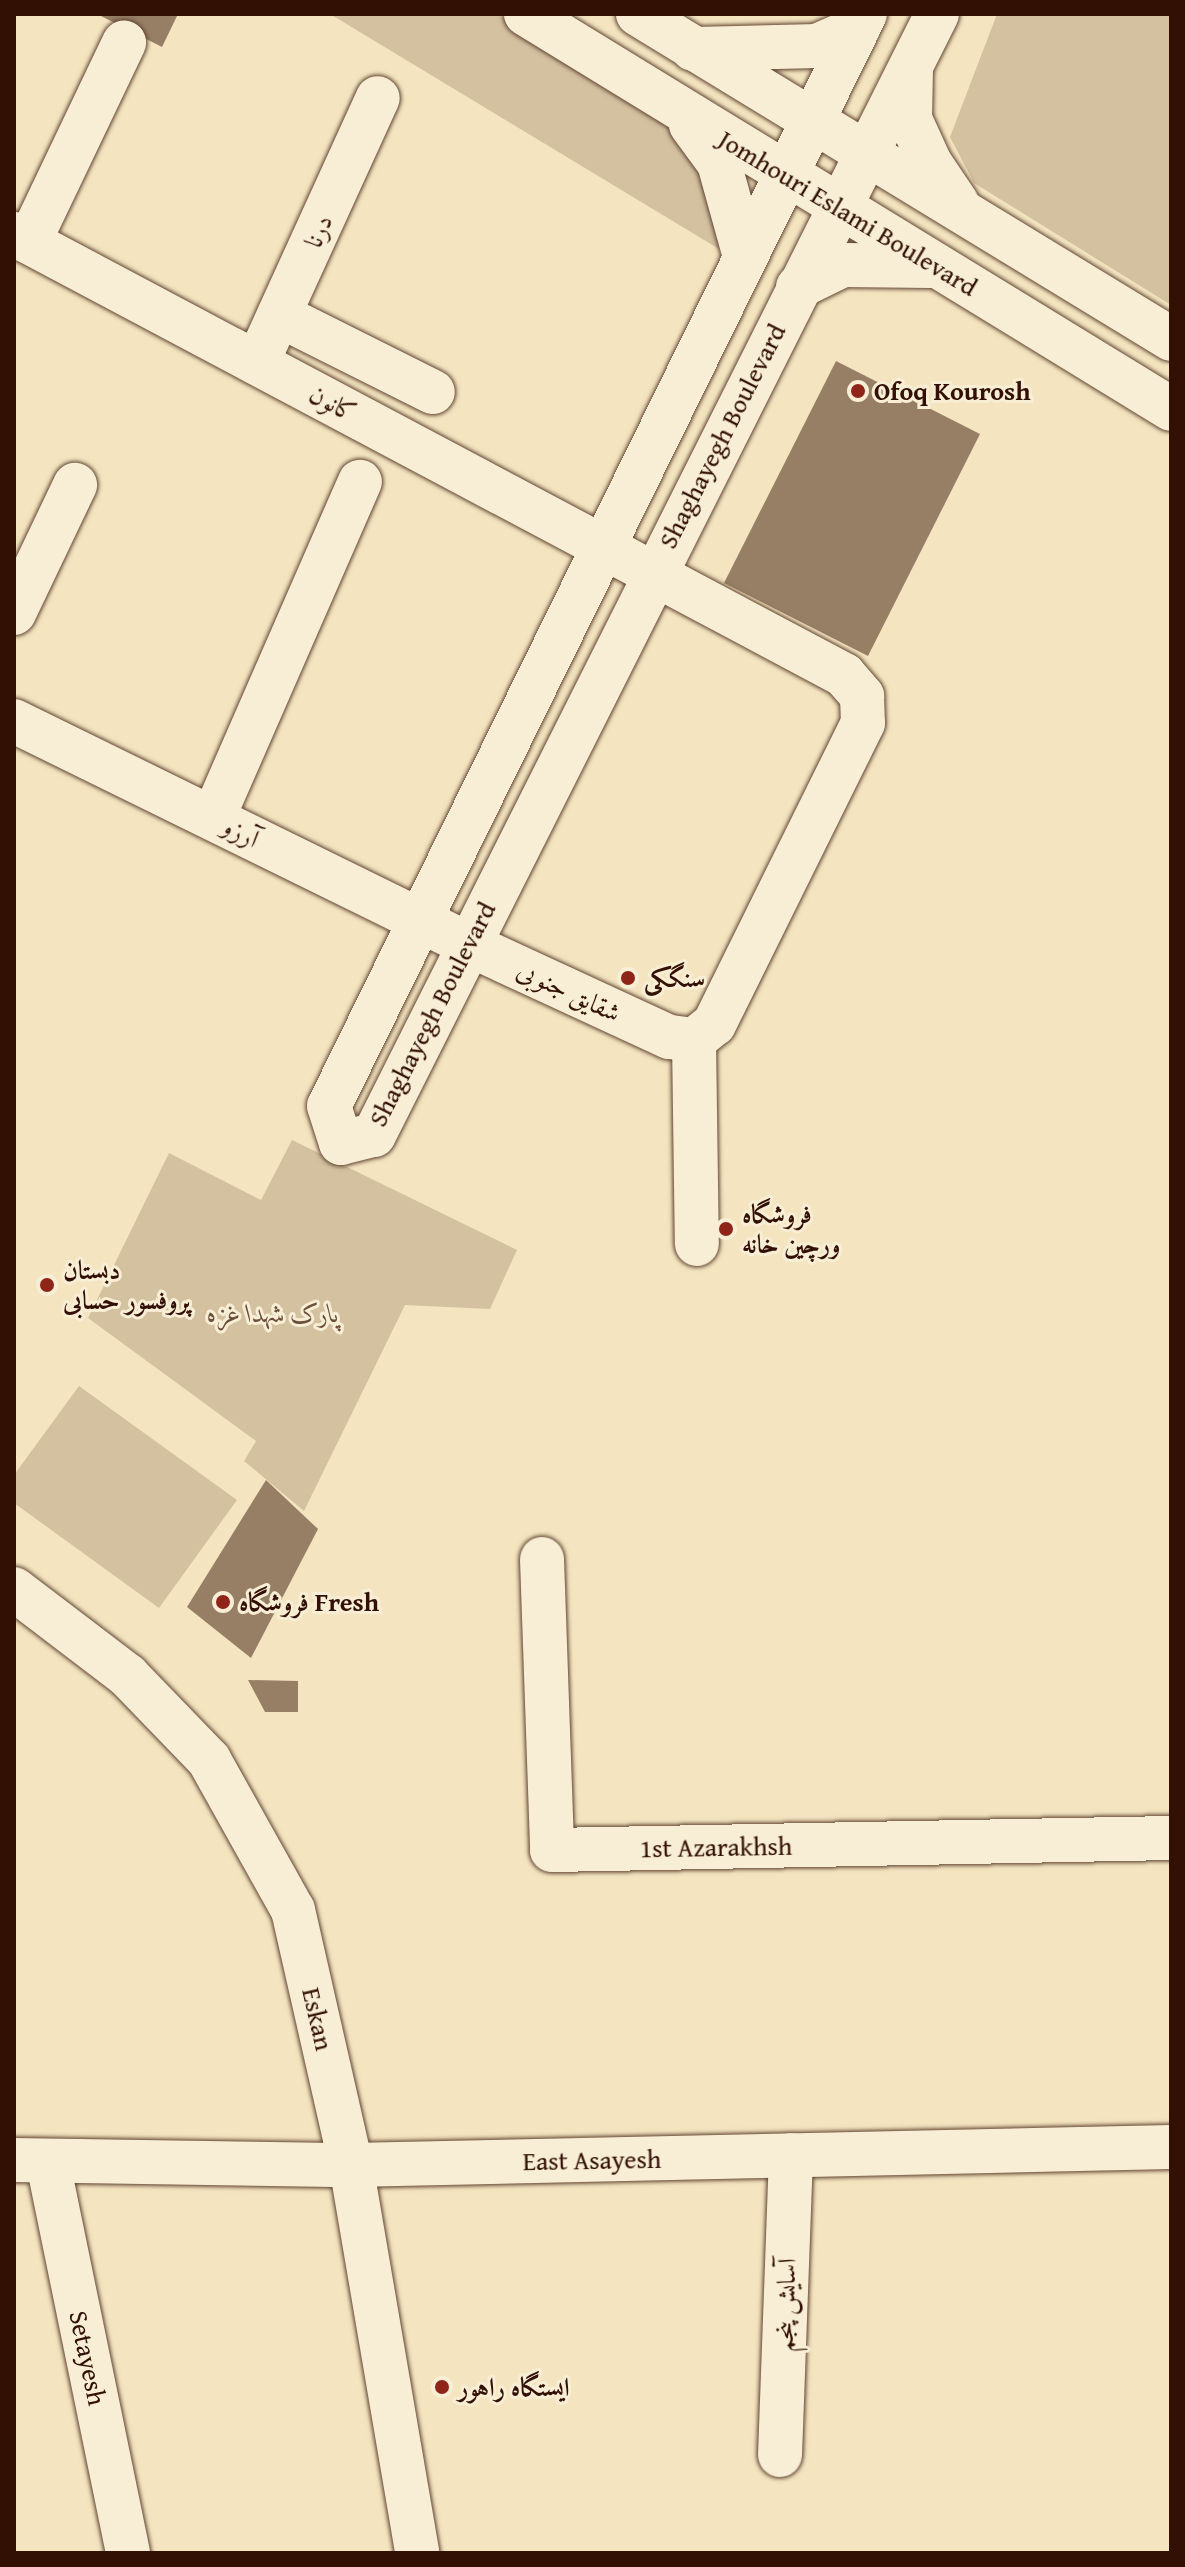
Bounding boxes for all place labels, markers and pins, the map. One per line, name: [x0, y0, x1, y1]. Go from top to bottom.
place label: Ofoq Kourosh: [874, 375, 1031, 407]
marker: Ofoq Kourosh: [849, 382, 867, 400]
place label: سنگکی: [644, 962, 705, 994]
marker: سنگکی: [619, 969, 637, 987]
place label: فروشگاه ورچین خانه: [742, 1198, 841, 1260]
marker: فروشگاه ورچین خانه: [717, 1220, 735, 1238]
place label: دبستان پروفسور حسابی: [63, 1254, 190, 1316]
marker: دبستان پروفسور حسابی: [38, 1276, 56, 1294]
place label: فروشگاه Fresh: [239, 1586, 379, 1618]
marker: فروشگاه Fresh: [214, 1593, 232, 1611]
place label: ایستگاه راهور: [458, 2371, 570, 2403]
marker: ایستگاه راهور: [433, 2378, 451, 2396]

